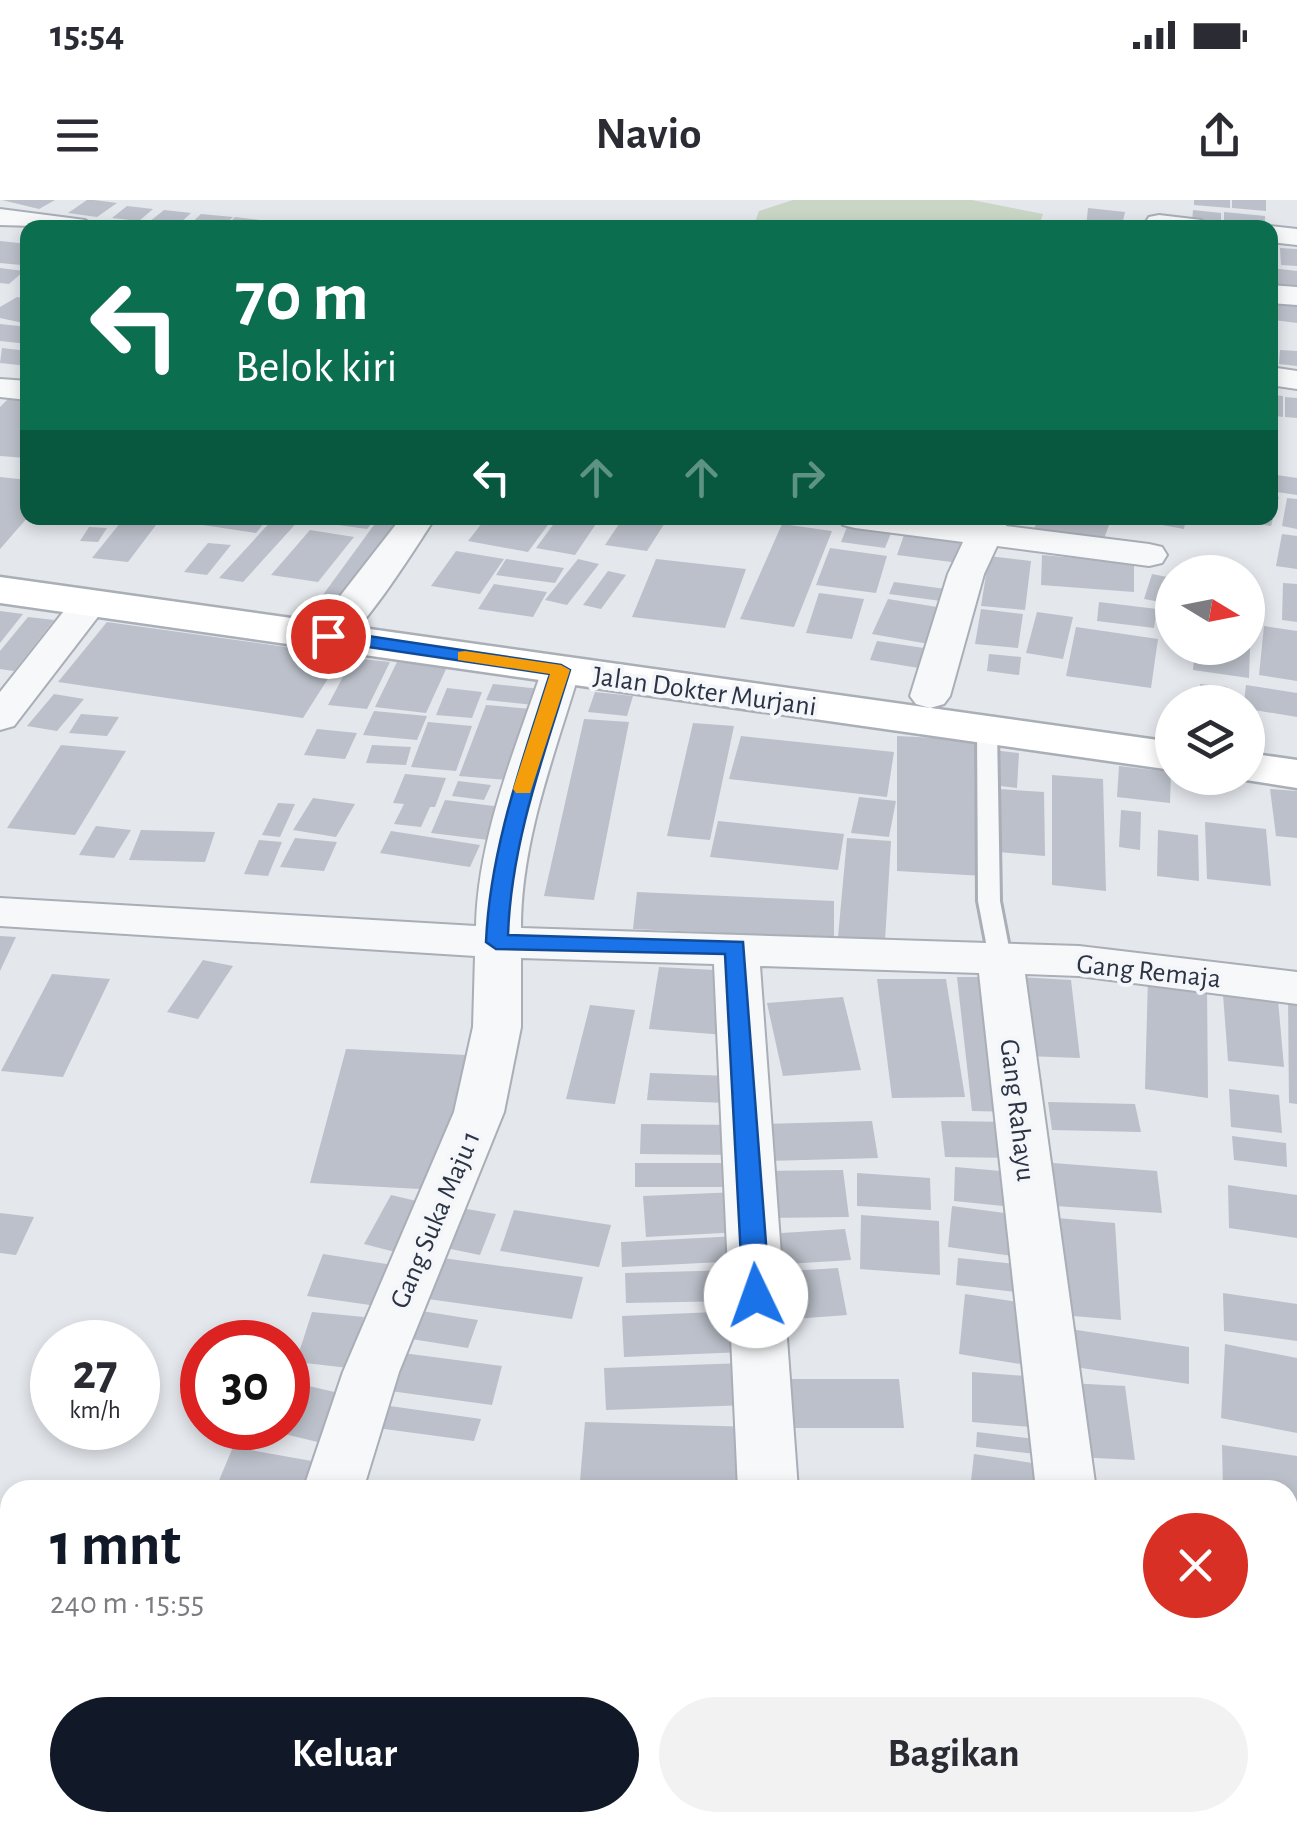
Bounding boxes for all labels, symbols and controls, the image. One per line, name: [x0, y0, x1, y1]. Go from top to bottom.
text: 15:54: [50, 16, 124, 54]
icon: menu: [50, 108, 105, 163]
icon: share: [1192, 108, 1247, 163]
text: Navio: [596, 112, 701, 157]
icon: left: [70, 260, 200, 390]
text: 70 m: [235, 263, 369, 333]
text: Belok kiri: [235, 345, 397, 390]
icon: left: [464, 450, 519, 505]
icon: ahead: [569, 450, 624, 505]
icon: ahead: [674, 450, 729, 505]
icon: right: [779, 450, 834, 505]
north arrow: [1155, 555, 1265, 665]
map controls: [1155, 555, 1265, 795]
pin: [286, 594, 371, 679]
icon: arrive: [301, 609, 356, 664]
street label: Jalan Dokter Murjani: [591, 662, 818, 722]
button: layers: [1155, 685, 1265, 795]
street label: Gang Remaja: [1075, 950, 1222, 993]
street label: Gang Rahayu: [994, 1037, 1040, 1183]
street label: Gang Suka Maju 1: [386, 1127, 486, 1313]
position arrow: [704, 1244, 808, 1348]
speed limit sign: 30: [180, 1320, 310, 1450]
text: 27: [72, 1348, 118, 1398]
text: km/h: [69, 1398, 121, 1423]
button: close: [1143, 1513, 1248, 1618]
text: 1 mnt: [50, 1516, 181, 1576]
text: 240 m · 15:55: [50, 1587, 204, 1619]
button: Keluar: [50, 1697, 639, 1812]
button: Bagikan: [659, 1697, 1248, 1812]

